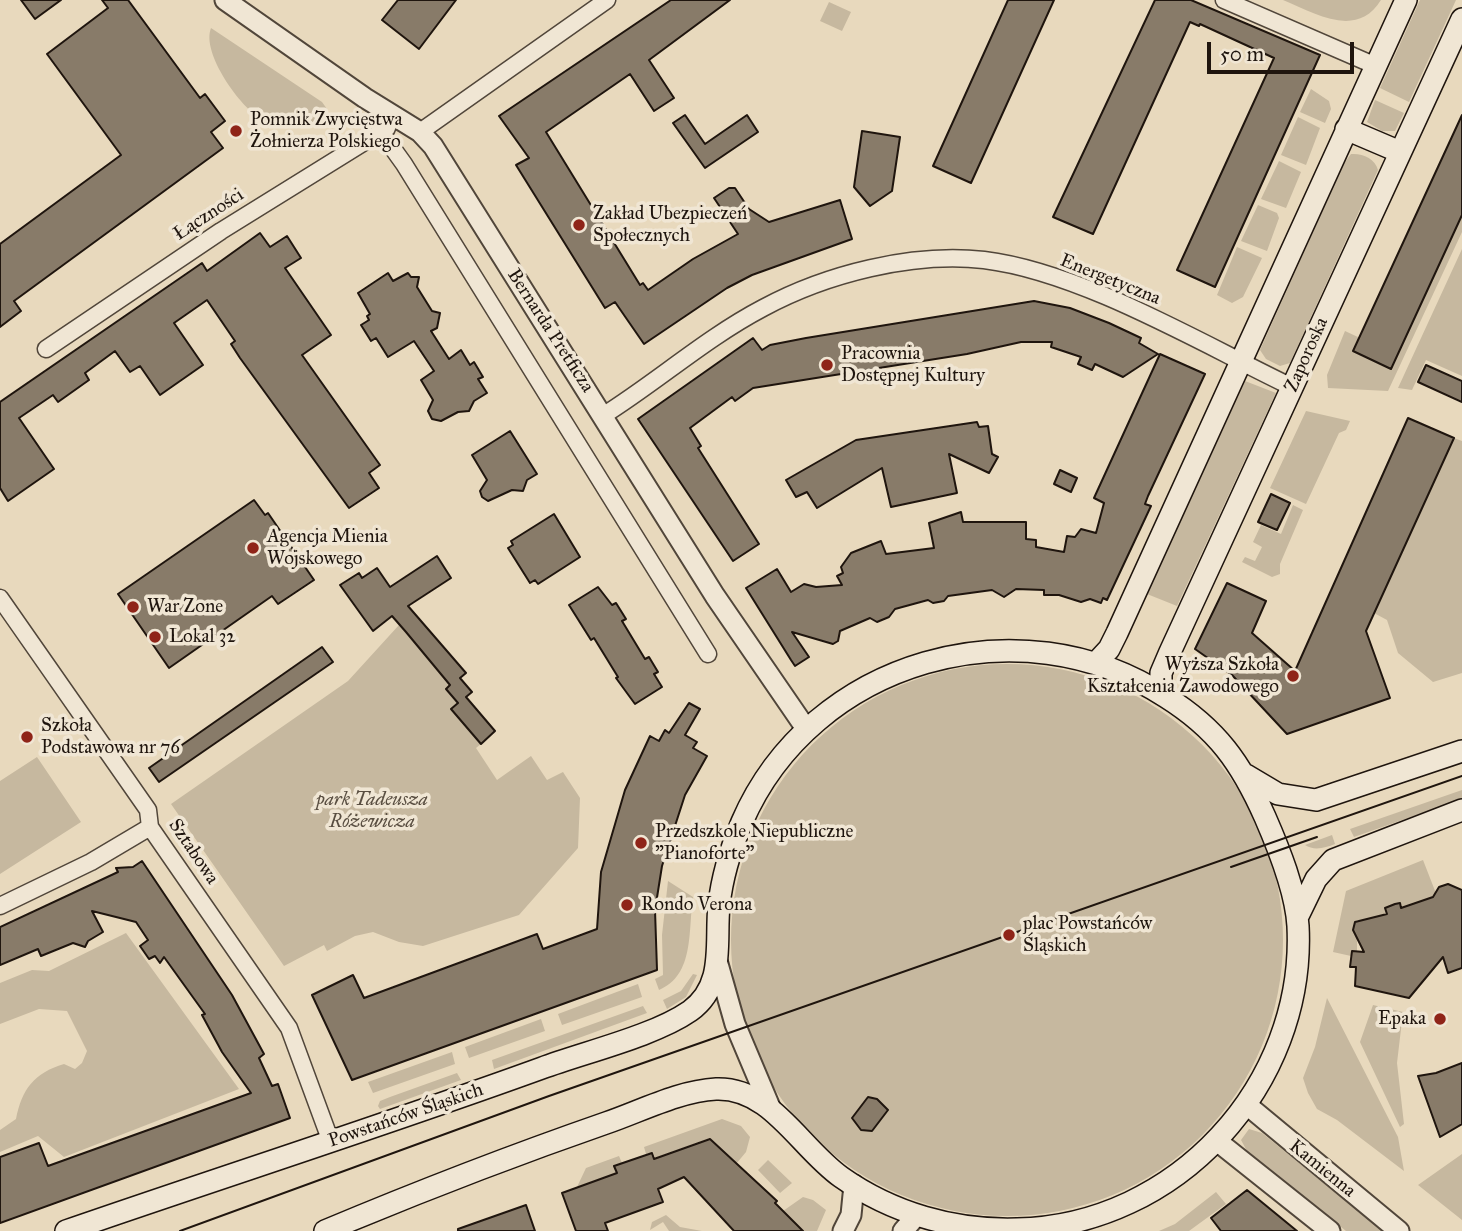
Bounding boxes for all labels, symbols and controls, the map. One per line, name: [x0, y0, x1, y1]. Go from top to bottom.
scale bar: [1210, 28, 1357, 72]
text: 50 m: [1220, 41, 1264, 67]
place label: Pomnik Zwycięstwa Żołnierza Polskiego: [250, 109, 402, 153]
marker: Pomnik Zwycięstwa Żołnierza Polskiego: [228, 123, 244, 139]
street label: Łączności: [170, 184, 248, 246]
place label: Zakład Ubezpieczeń Społecznych: [593, 203, 747, 247]
marker: Zakład Ubezpieczeń Społecznych: [571, 217, 587, 233]
street label: Energetyczna: [1056, 250, 1164, 310]
street label: Bernarda Pretficza: [502, 265, 598, 397]
street label: Zaporoska: [1280, 314, 1334, 396]
place label: Pracownia Dostępnej Kultury: [841, 343, 985, 387]
marker: Pracownia Dostępnej Kultury: [819, 357, 835, 373]
place label: Agencja Mienia Wojskowego: [267, 526, 388, 570]
marker: Agencja Mienia Wojskowego: [245, 540, 261, 556]
place label: War Zone: [147, 596, 223, 618]
marker: War Zone: [125, 599, 141, 615]
place label: Lokal 32: [169, 626, 236, 648]
marker: Lokal 32: [147, 629, 163, 645]
place label: Wyższa Szkoła Kształcenia Zawodowego: [1087, 654, 1279, 698]
marker: Wyższa Szkoła Kształcenia Zawodowego: [1285, 668, 1301, 684]
place label: Szkoła Podstawowa nr 76: [41, 715, 180, 759]
marker: Szkoła Podstawowa nr 76: [19, 729, 35, 745]
park label: park Tadeusza Różewicza: [316, 789, 428, 833]
street label: Sztabowa: [163, 815, 223, 889]
place label: Przedszkole Niepubliczne "Pianoforte": [655, 821, 853, 865]
marker: Przedszkole Niepubliczne "Pianoforte": [633, 835, 649, 851]
place label: Rondo Verona: [641, 894, 752, 916]
marker: Rondo Verona: [619, 897, 635, 913]
place label: plac Powstańców Śląskich: [1023, 913, 1152, 957]
marker: plac Powstańców Śląskich: [1001, 927, 1017, 943]
place label: Epaka: [1378, 1008, 1426, 1030]
marker: Epaka: [1432, 1011, 1448, 1027]
street label: Powstańców Śląskich: [326, 1079, 486, 1153]
street label: Kamienna: [1284, 1135, 1360, 1203]

